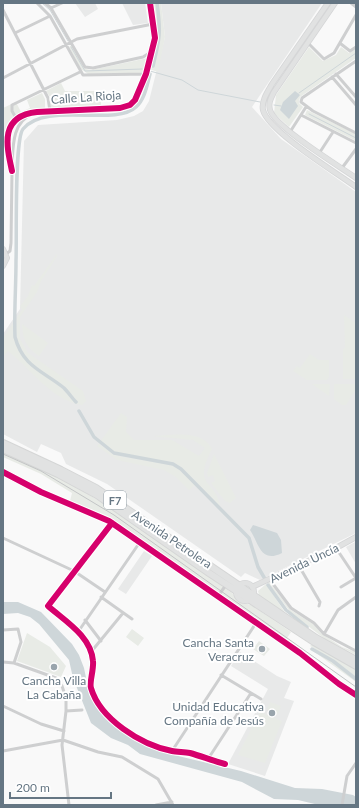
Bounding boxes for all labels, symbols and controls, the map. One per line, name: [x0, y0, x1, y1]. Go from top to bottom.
street label: Calle La Rioja: [50, 87, 122, 107]
road number: F7: [104, 491, 126, 509]
street label: Avenida Petrolera: [129, 507, 215, 571]
street label: Avenida Uncía: [267, 540, 341, 586]
place label: Cancha Santa Veracruz: [183, 635, 255, 664]
marker: Cancha Santa Veracruz: [257, 644, 267, 654]
marker: Cancha Villa La Cabaña: [49, 662, 59, 672]
place label: Cancha Villa La Cabaña: [22, 673, 86, 702]
place label: Unidad Educativa Compañía de Jesús: [164, 699, 264, 728]
marker: Unidad Educativa Compañía de Jesús: [267, 708, 277, 718]
scale bar: [10, 774, 111, 800]
text: 200 m: [16, 780, 50, 795]

